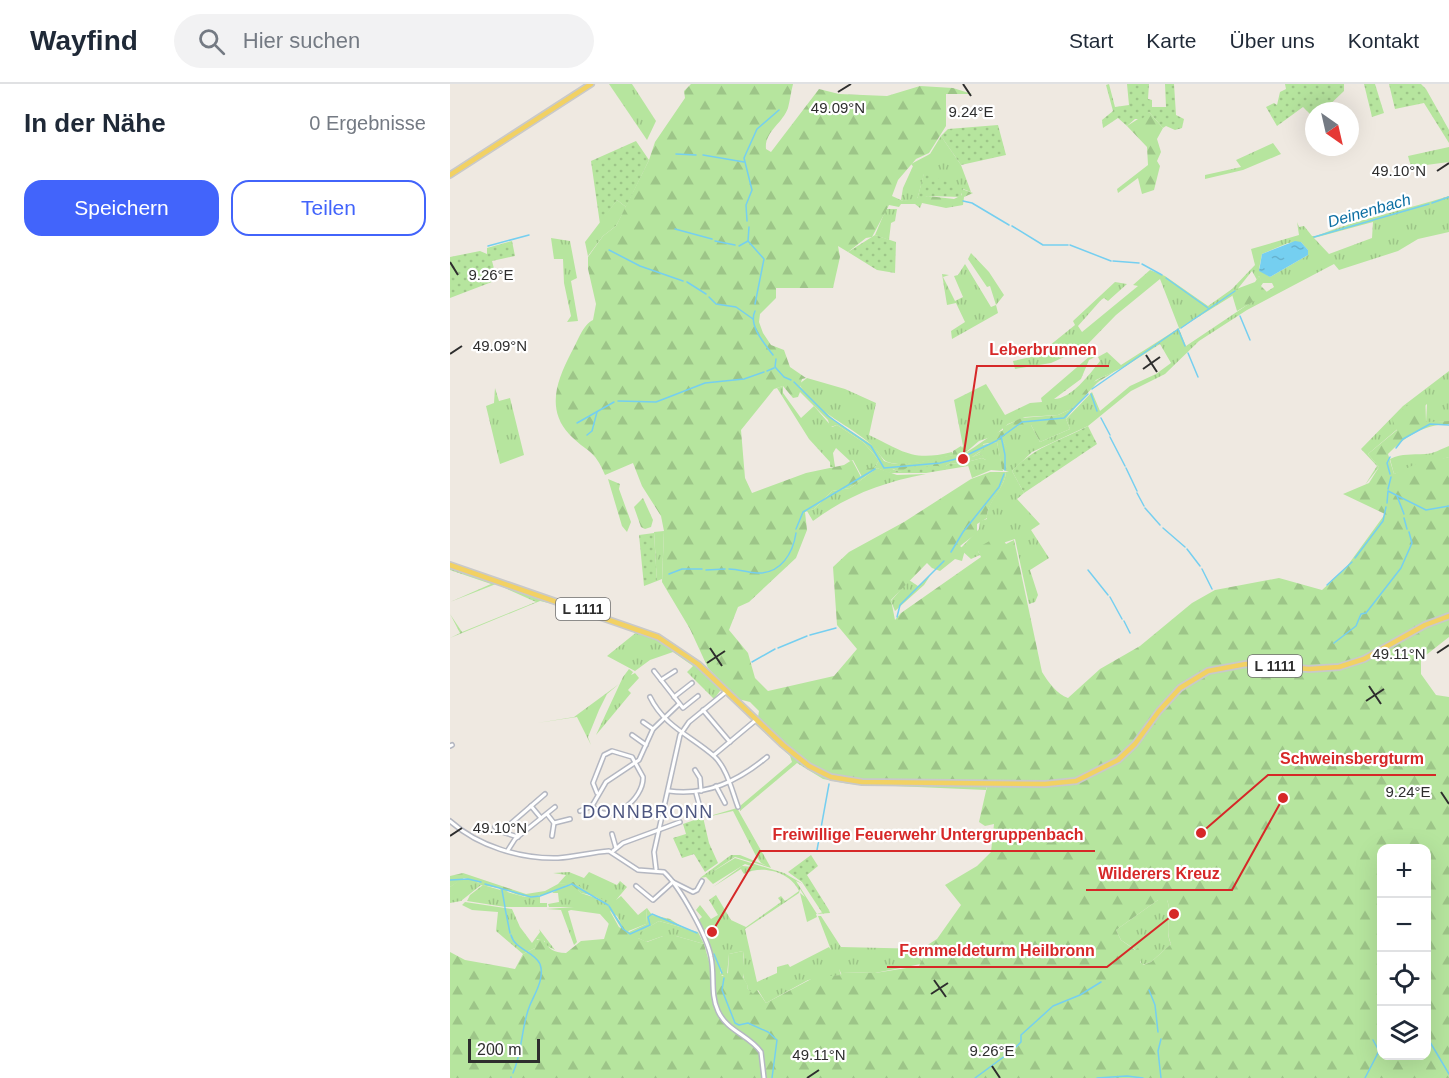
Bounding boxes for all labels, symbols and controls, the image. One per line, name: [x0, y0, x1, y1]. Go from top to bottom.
search box: [174, 14, 594, 68]
text: Wayfind: [30, 25, 138, 56]
icon: search: [195, 25, 228, 58]
text: Hier suchen: [243, 28, 360, 53]
text: Start: [1069, 29, 1113, 52]
text: Karte: [1146, 29, 1197, 52]
text: Über uns: [1230, 29, 1315, 52]
text: Kontakt: [1348, 29, 1419, 52]
text: 49.09°N: [811, 99, 865, 116]
north arrow: [1305, 102, 1359, 156]
text: 9.24°E: [948, 103, 994, 120]
text: In der Nähe: [24, 108, 166, 138]
text: 0 Ergebnisse: [309, 112, 426, 134]
text: 49.10°N: [1372, 162, 1426, 179]
button: Speichern: [24, 180, 219, 236]
button: Teilen: [231, 180, 426, 236]
water label: Deinenbach: [1326, 191, 1413, 230]
text: 9.26°E: [468, 266, 514, 283]
callout: Leberbrunnen: [977, 332, 1109, 366]
text: 49.09°N: [473, 337, 527, 354]
text: Leberbrunnen: [989, 341, 1097, 358]
road number: L 1111: [556, 598, 610, 620]
text: 49.11°N: [1372, 645, 1426, 662]
road number: L 1111: [1248, 655, 1302, 677]
callout: Schweinsbergturm: [1268, 741, 1436, 775]
text: Schweinsbergturm: [1280, 750, 1424, 767]
text: 9.24°E: [1385, 783, 1431, 800]
district label: DONNBRONN: [582, 802, 714, 822]
callout: Freiwillige Feuerwehr Untergruppenbach: [760, 817, 1095, 851]
text: 49.10°N: [473, 819, 527, 836]
text: Freiwillige Feuerwehr Untergruppenbach: [772, 826, 1084, 843]
map controls: [1377, 844, 1431, 1060]
button: +: [1377, 844, 1431, 898]
callout: Wilderers Kreuz: [1086, 856, 1232, 890]
text: Wilderers Kreuz: [1098, 865, 1220, 882]
button: −: [1377, 898, 1431, 952]
callout: Fernmeldeturm Heilbronn: [887, 933, 1107, 967]
text: Fernmeldeturm Heilbronn: [899, 942, 1095, 959]
button: locate: [1377, 952, 1431, 1006]
button: layers: [1377, 1006, 1431, 1060]
scale bar: [468, 1036, 540, 1064]
text: 200 m: [477, 1041, 521, 1058]
text: 9.26°E: [969, 1042, 1015, 1059]
text: 49.11°N: [792, 1046, 846, 1063]

